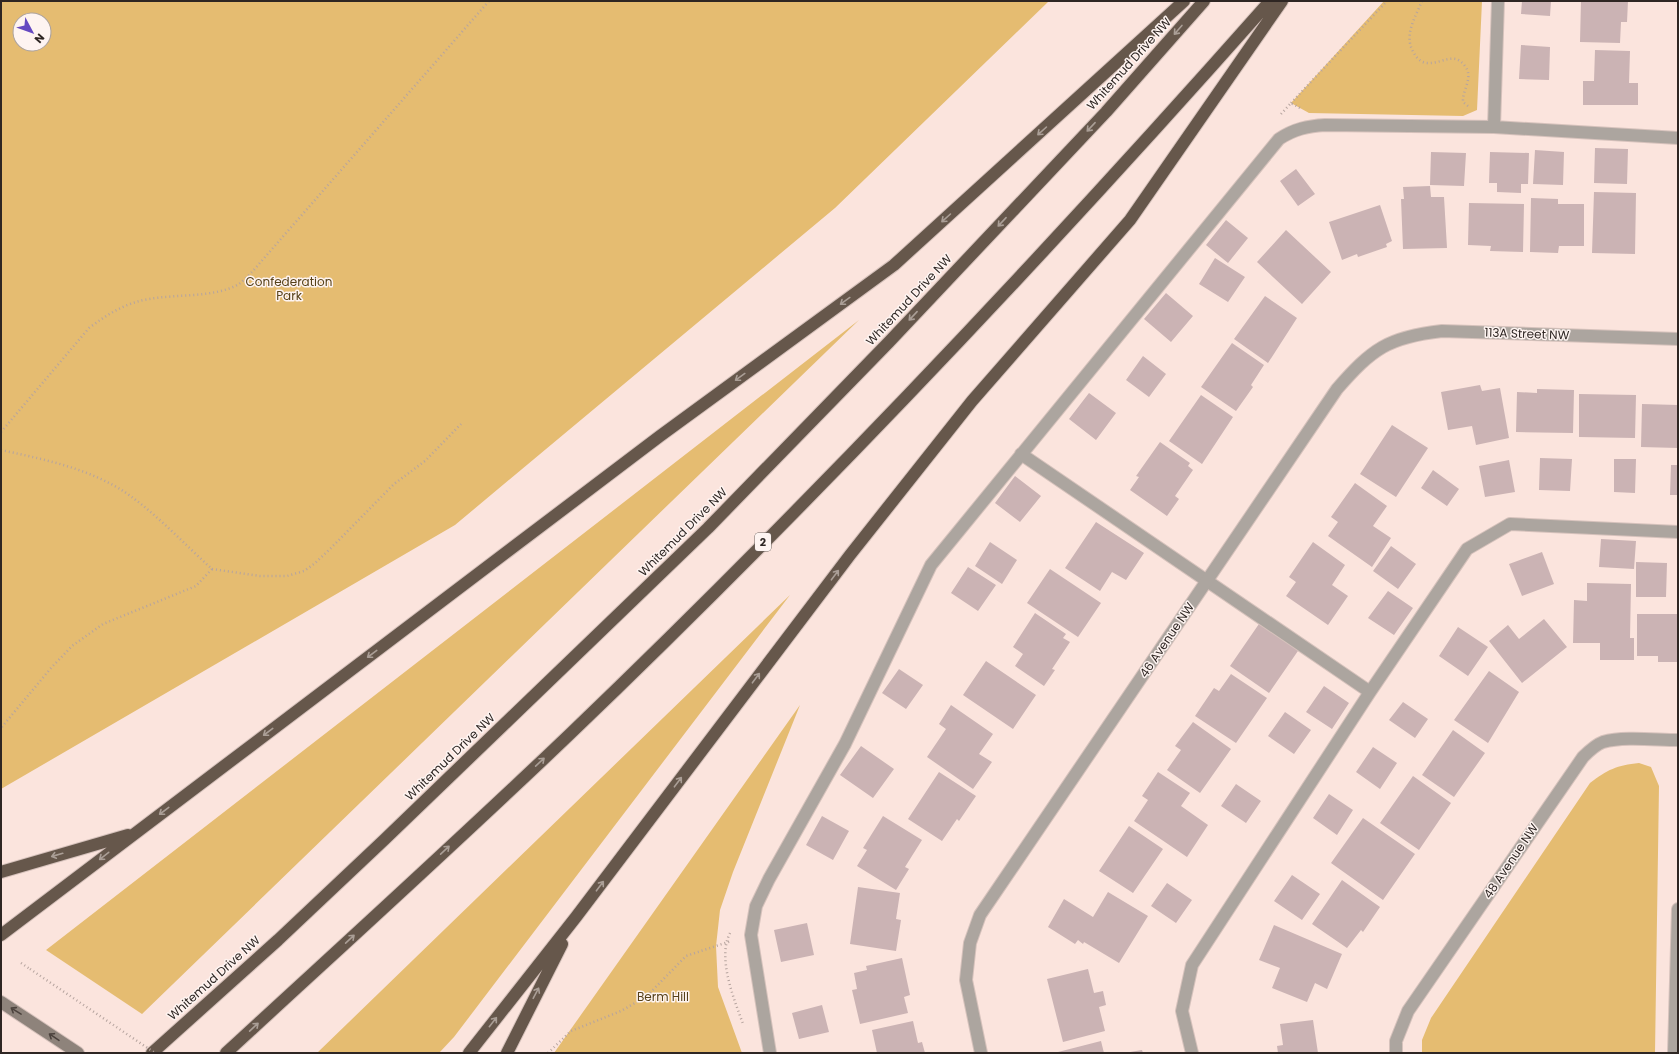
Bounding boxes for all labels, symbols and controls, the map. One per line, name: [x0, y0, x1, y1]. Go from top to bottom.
north arrow: [12, 12, 52, 52]
street label: Whitemud Drive NW: [1083, 14, 1175, 114]
one-way arrow: [1173, 25, 1183, 35]
text: N: [31, 30, 48, 47]
one-way arrow: [1087, 122, 1096, 132]
one-way arrow: [1037, 126, 1047, 136]
one-way arrow: [940, 214, 951, 223]
one-way arrow: [997, 217, 1007, 227]
street label: Whitemud Drive NW: [862, 250, 956, 349]
park label: Confederation Park: [246, 273, 332, 304]
one-way arrow: [840, 297, 851, 305]
one-way arrow: [909, 311, 918, 321]
street label: 113A Street NW: [1484, 324, 1570, 343]
one-way arrow: [735, 373, 746, 382]
street label: Whitemud Drive NW: [635, 483, 731, 580]
road number: 2: [755, 533, 771, 551]
one-way arrow: [830, 569, 839, 580]
street label: 46 Avenue NW: [1135, 599, 1198, 680]
one-way arrow: [366, 650, 377, 658]
one-way arrow: [752, 673, 760, 684]
street label: Whitemud Drive NW: [401, 709, 499, 804]
one-way arrow: [262, 728, 273, 736]
one-way arrow: [535, 757, 545, 766]
one-way arrow: [674, 777, 682, 788]
one-way arrow: [159, 806, 170, 815]
street label: 48 Avenue NW: [1479, 820, 1542, 901]
one-way arrow: [440, 846, 451, 855]
one-way arrow: [51, 852, 64, 859]
one-way arrow: [99, 852, 110, 861]
one-way arrow: [596, 881, 604, 892]
street label: Whitemud Drive NW: [164, 931, 264, 1024]
one-way arrow: [345, 934, 355, 943]
one-way arrow: [533, 987, 541, 999]
park label: Berm Hill: [637, 988, 689, 1005]
one-way arrow: [10, 1007, 22, 1015]
one-way arrow: [489, 1017, 497, 1028]
one-way arrow: [249, 1022, 259, 1031]
one-way arrow: [49, 1033, 60, 1041]

